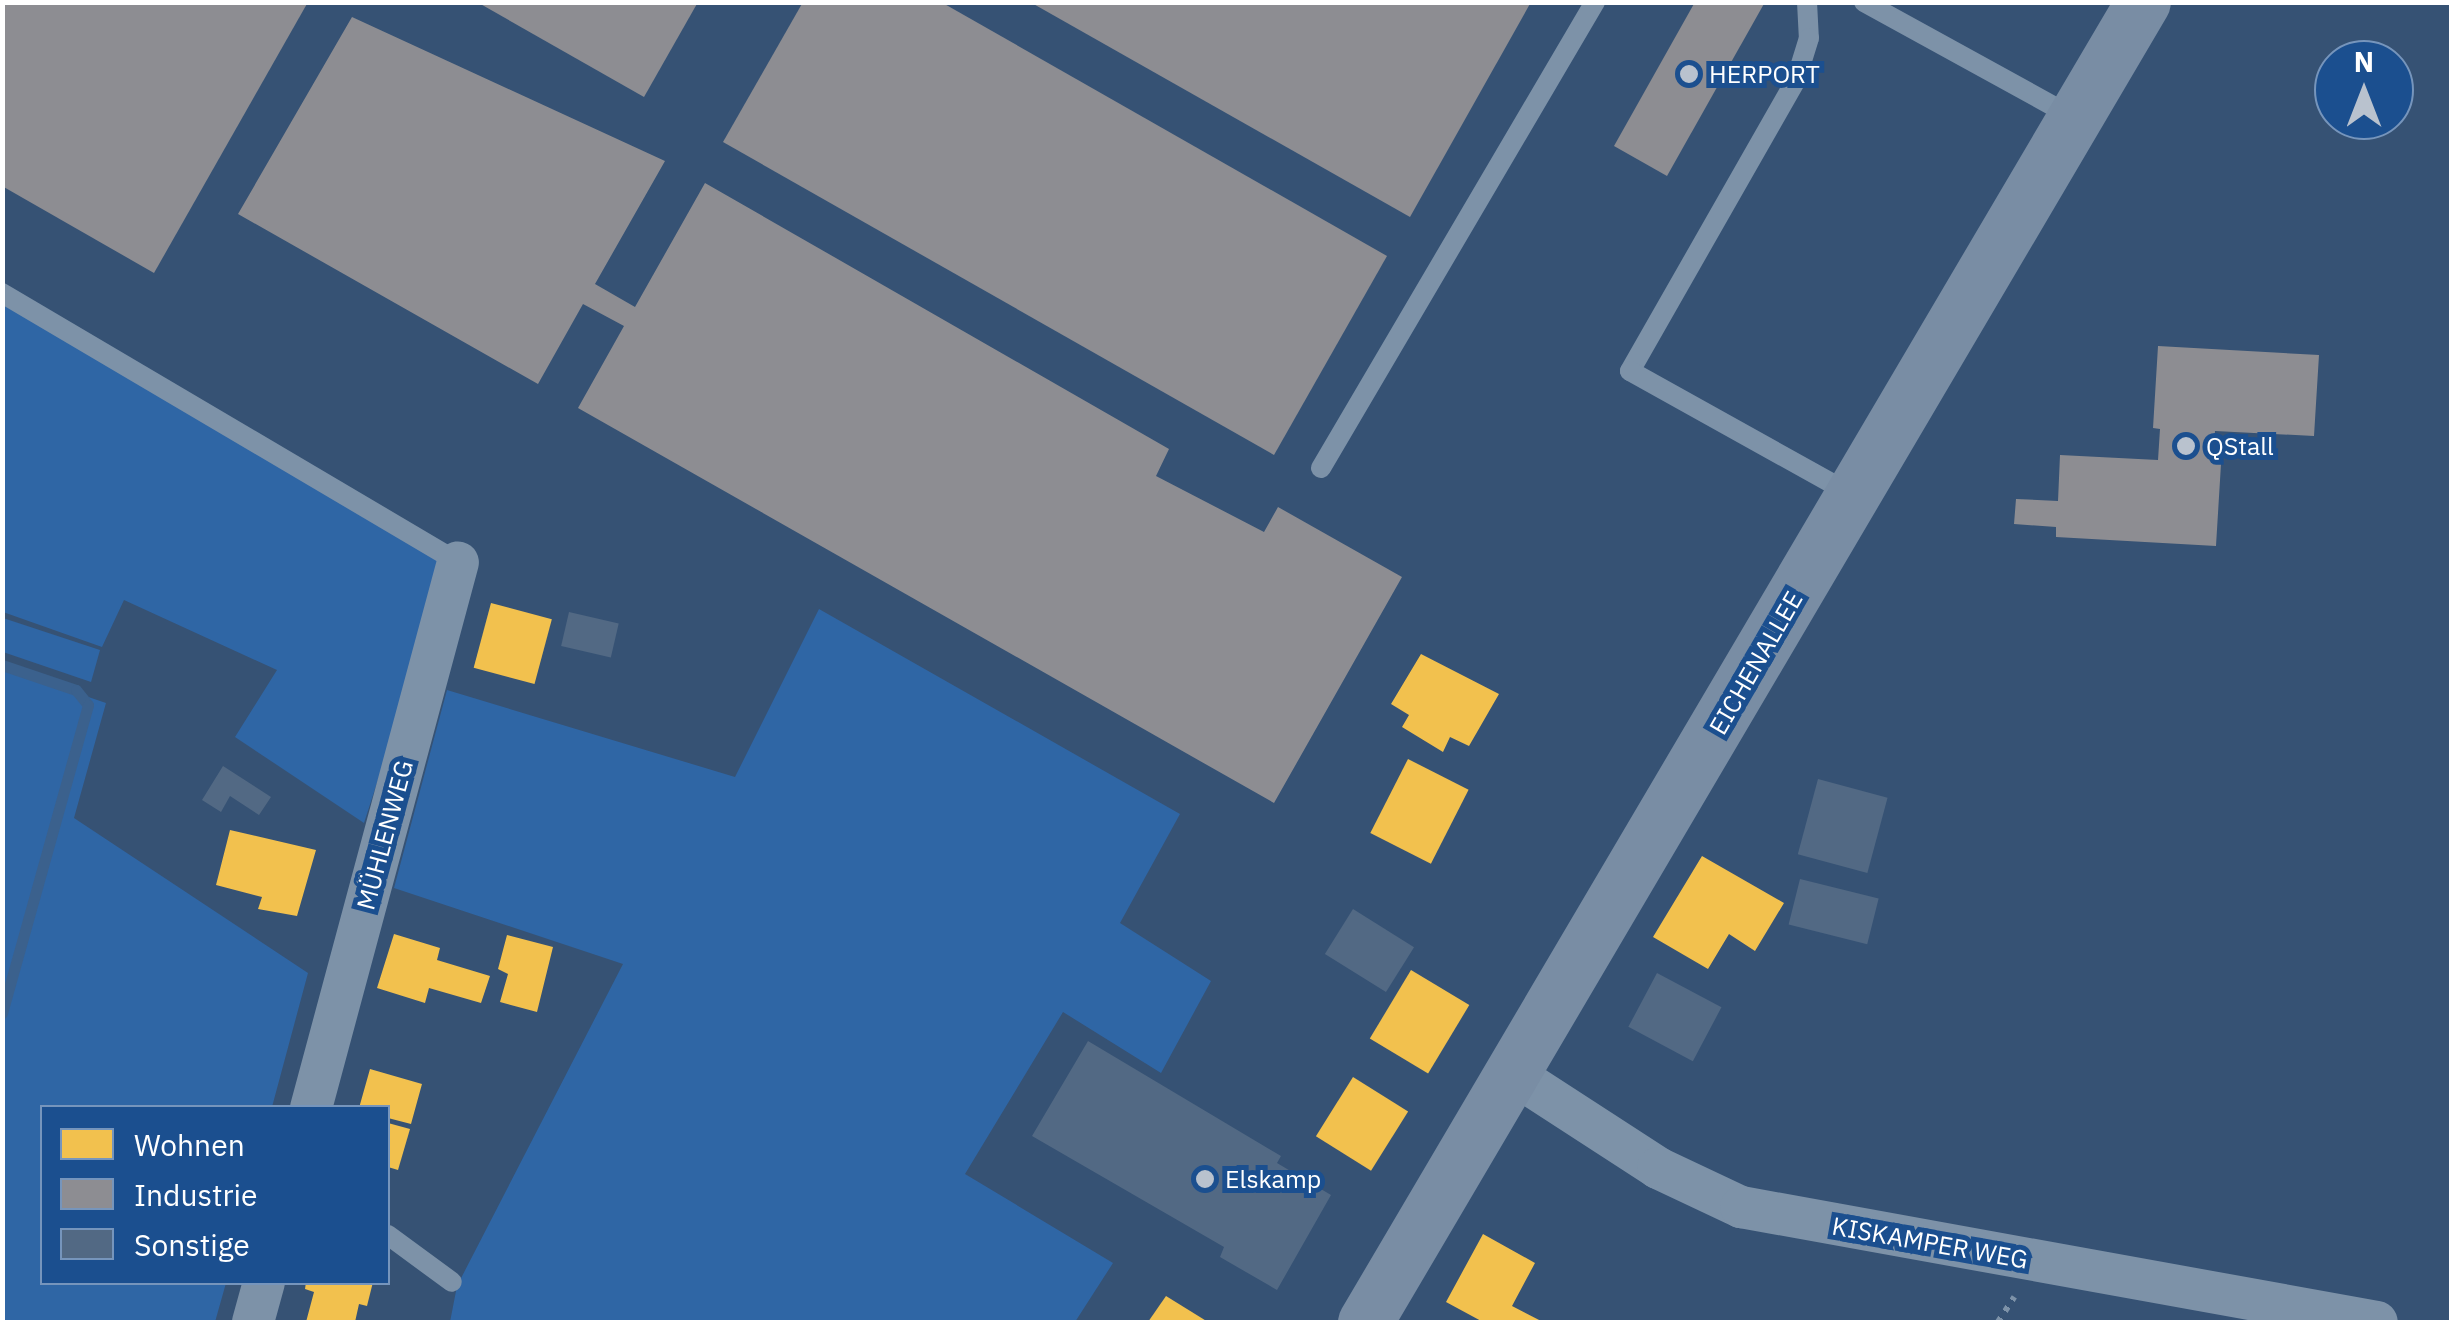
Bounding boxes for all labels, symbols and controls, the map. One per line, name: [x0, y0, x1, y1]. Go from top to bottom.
north arrow: [2314, 40, 2414, 140]
text: N: [2354, 43, 2374, 80]
place label: HERPORT: [1709, 59, 1820, 89]
marker: HERPORT: [1678, 63, 1700, 85]
place label: QStall: [2206, 431, 2274, 461]
marker: QStall: [2175, 435, 2197, 457]
street label: EICHENALLEE: [1703, 586, 1809, 740]
street label: MÜHLENWEG: [351, 757, 419, 913]
legend: [40, 1105, 390, 1285]
text: Wohnen: [134, 1125, 245, 1164]
place label: Elskamp: [1225, 1164, 1321, 1194]
marker: Elskamp: [1194, 1168, 1216, 1190]
text: Industrie: [134, 1175, 257, 1214]
street label: KISKAMPER WEG: [1830, 1211, 2030, 1275]
text: Sonstige: [134, 1225, 250, 1264]

